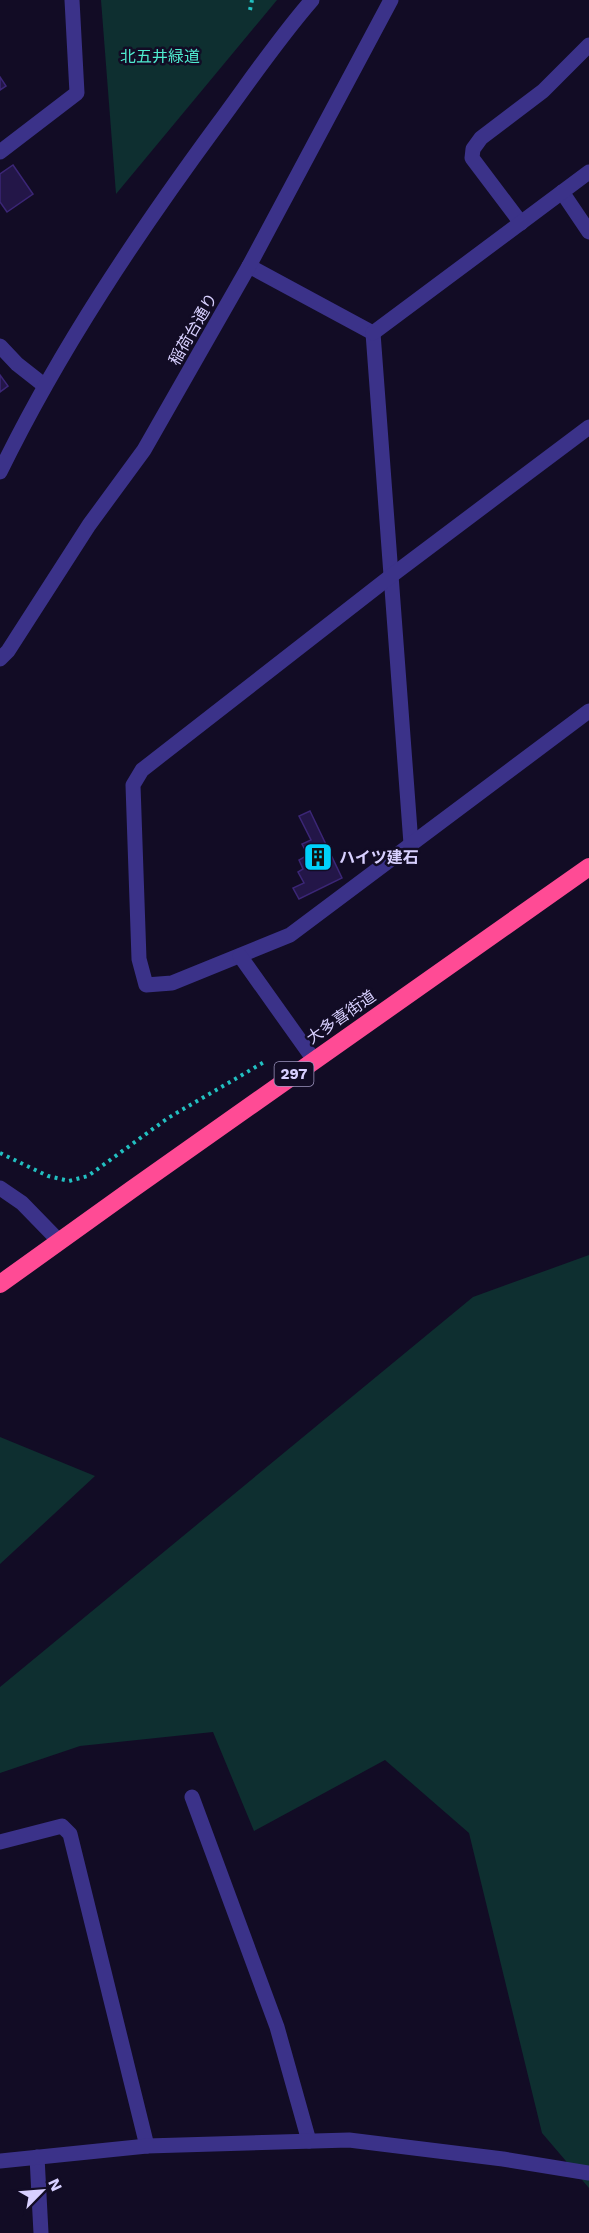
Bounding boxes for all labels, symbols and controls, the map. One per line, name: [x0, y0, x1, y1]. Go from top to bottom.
park label: 北五井緑道: [120, 47, 200, 66]
street label: 稲荷台通り: [165, 290, 221, 368]
building icon: ハイツ建石: [302, 841, 334, 873]
place label: ハイツ建石: [339, 848, 419, 867]
street label: 大多喜街道: [303, 986, 379, 1048]
road number: 297: [274, 1062, 314, 1086]
north arrow: [12, 2161, 72, 2221]
text: N: [44, 2175, 66, 2194]

